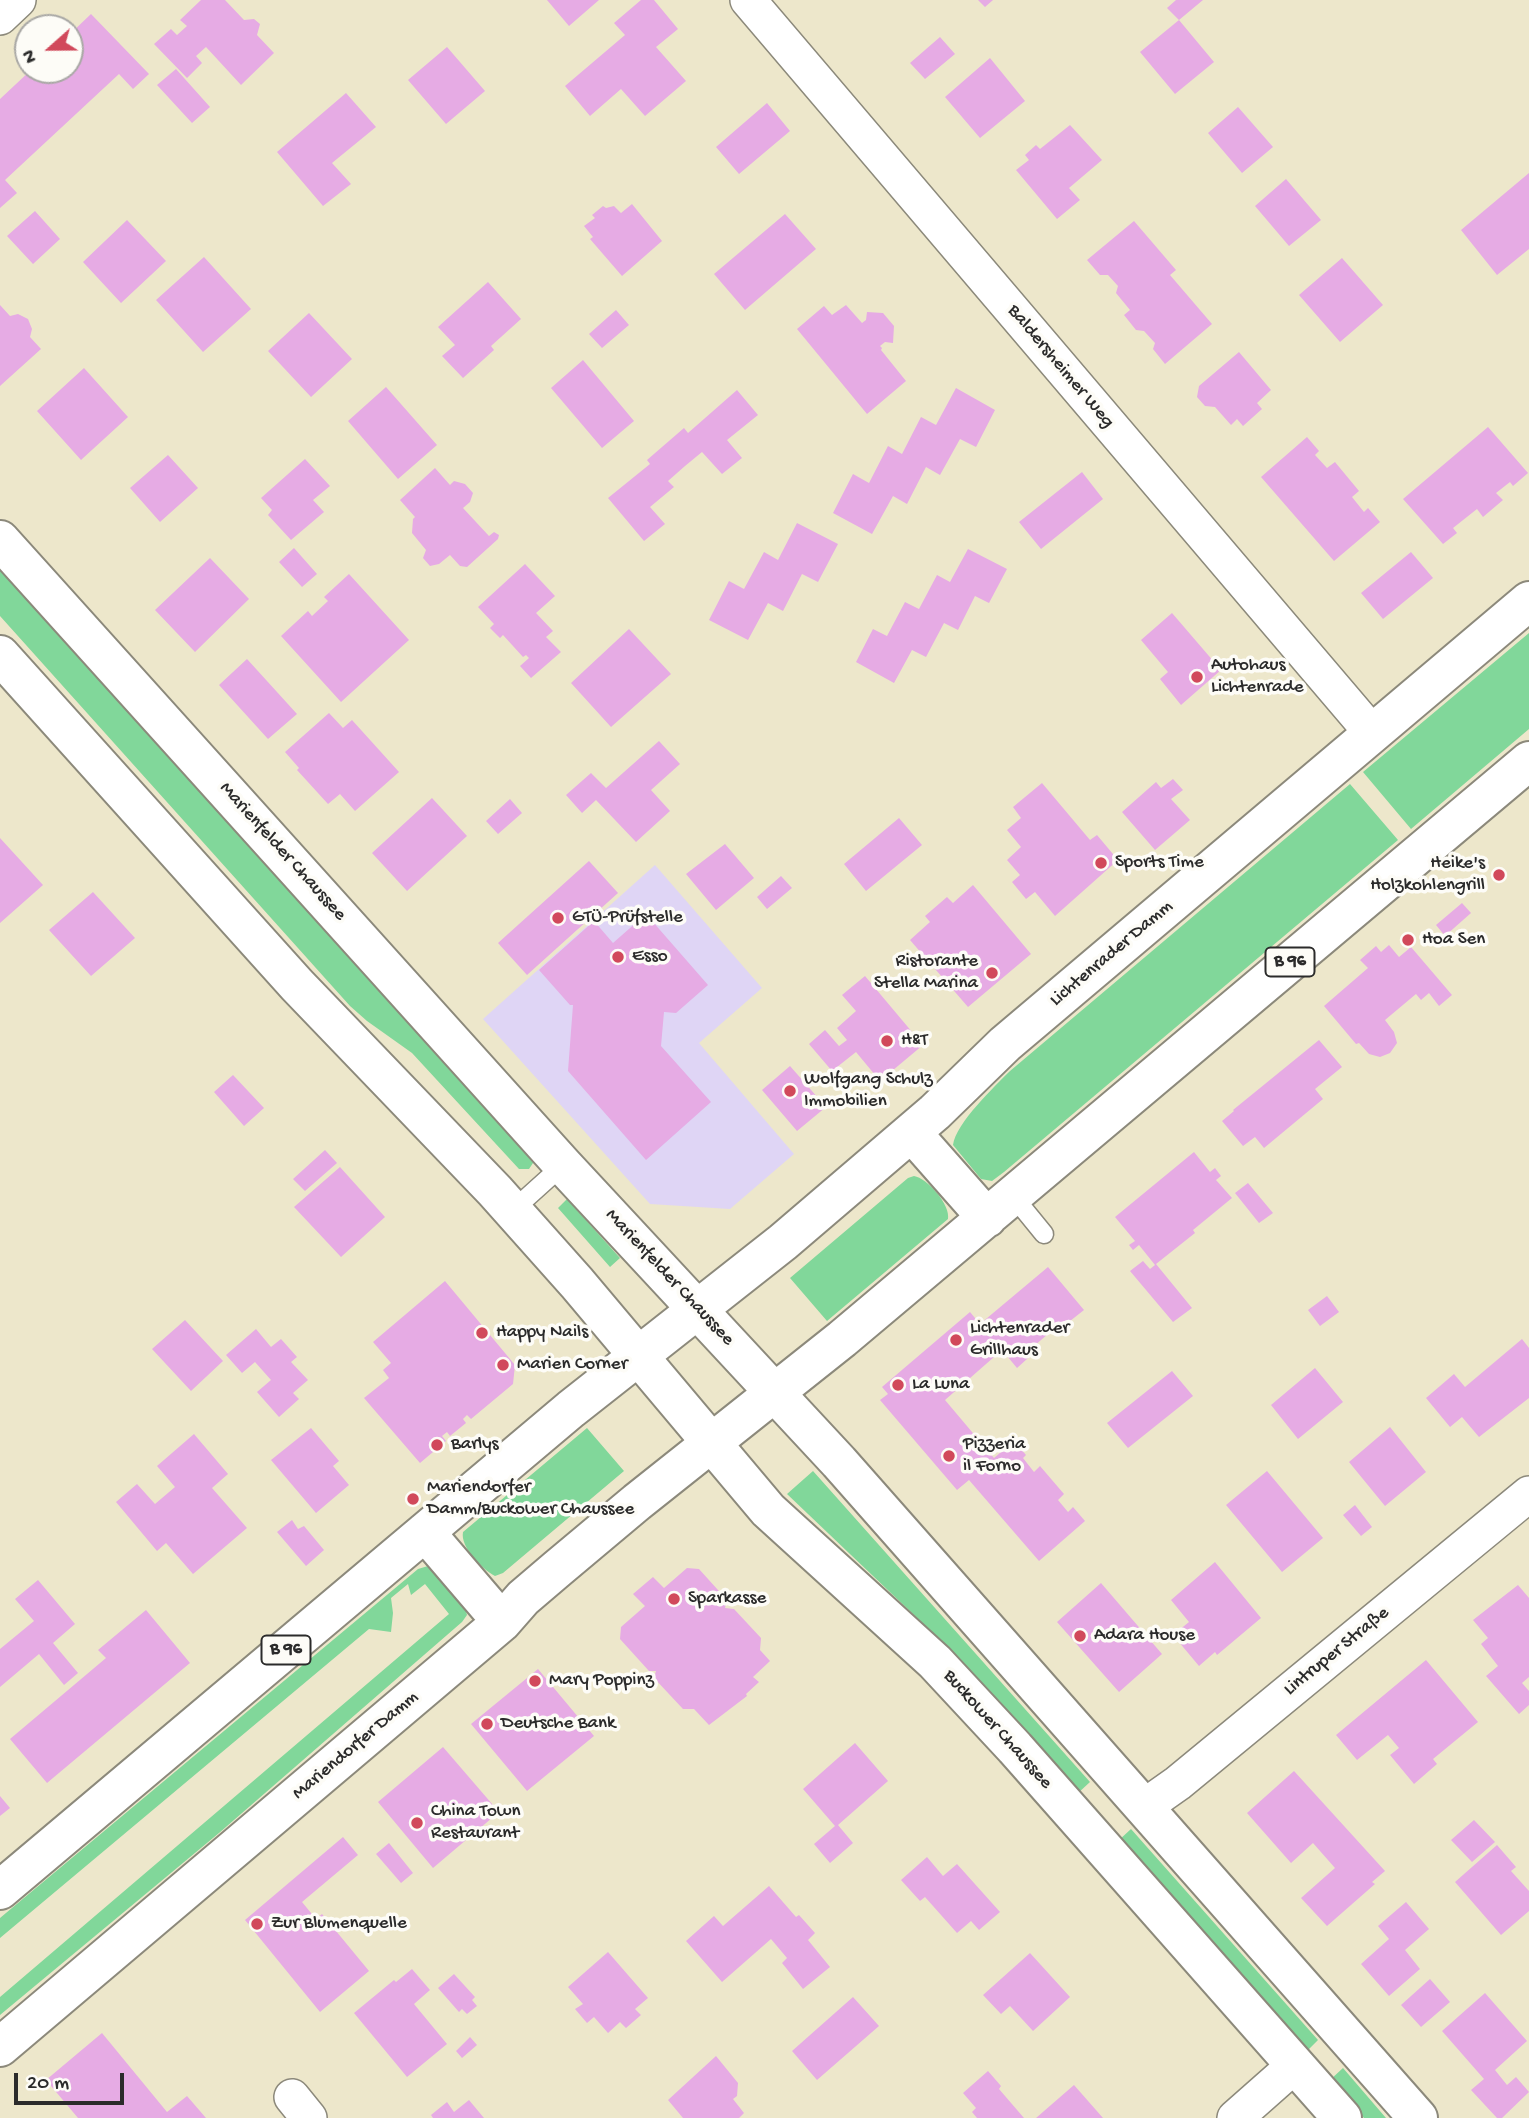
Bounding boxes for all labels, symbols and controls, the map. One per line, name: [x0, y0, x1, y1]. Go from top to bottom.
north arrow: [14, 14, 84, 84]
text: N: [18, 46, 44, 66]
street label: Baldersheimer Weg: [1002, 300, 1118, 434]
place label: Autohaus Lichtenrade: [1211, 655, 1304, 699]
marker: Autohaus Lichtenrade: [1189, 669, 1205, 685]
street label: Marienfelder Chaussee: [214, 778, 350, 926]
place label: Sports Time: [1115, 852, 1204, 874]
place label: Heike's Holzkohlengrill: [1370, 853, 1485, 897]
marker: Sports Time: [1093, 855, 1109, 871]
marker: Heike's Holzkohlengrill: [1491, 867, 1507, 883]
street label: Lichtenrader Damm: [1046, 896, 1178, 1012]
place label: GTÜ-Prüfstelle: [572, 907, 683, 929]
marker: GTÜ-Prüfstelle: [550, 910, 566, 926]
place label: Hoa Sen: [1422, 929, 1485, 951]
marker: Hoa Sen: [1400, 932, 1416, 948]
place label: Esso: [632, 946, 668, 968]
road number: B 96: [1266, 947, 1314, 976]
marker: Esso: [610, 949, 626, 965]
place label: Ristorante Stella Marina: [874, 951, 978, 995]
marker: Ristorante Stella Marina: [984, 965, 1000, 981]
place label: H&T: [901, 1030, 928, 1052]
marker: H&T: [879, 1033, 895, 1049]
place label: Wolfgang Schulz Immobilien: [804, 1069, 933, 1113]
marker: Wolfgang Schulz Immobilien: [782, 1083, 798, 1099]
street label: Marienfelder Chaussee: [600, 1205, 738, 1351]
place label: Lichtenrader Grillhaus: [970, 1318, 1069, 1362]
place label: Happy Nails: [496, 1322, 588, 1344]
marker: Happy Nails: [474, 1325, 490, 1341]
marker: Lichtenrader Grillhaus: [948, 1332, 964, 1348]
place label: Marien Corner: [517, 1354, 627, 1376]
marker: Marien Corner: [495, 1357, 511, 1373]
place label: La Luna: [912, 1374, 969, 1396]
marker: La Luna: [890, 1377, 906, 1393]
place label: Barlys: [451, 1434, 499, 1456]
place label: Pizzeria il Forno: [963, 1434, 1026, 1478]
marker: Barlys: [429, 1437, 445, 1453]
marker: Pizzeria il Forno: [941, 1448, 957, 1464]
place label: Mariendorfer Damm/Buckower Chaussee: [427, 1477, 634, 1521]
marker: Mariendorfer Damm/Buckower Chaussee: [405, 1491, 421, 1507]
place label: Sparkasse: [688, 1588, 766, 1610]
marker: Sparkasse: [666, 1591, 682, 1607]
street label: Lintruper Straße: [1280, 1603, 1394, 1701]
place label: Adara House: [1094, 1625, 1195, 1647]
marker: Adara House: [1072, 1628, 1088, 1644]
road number: B 96: [262, 1636, 310, 1665]
street label: Buckower Chaussee: [937, 1666, 1057, 1794]
place label: Mary Poppinz: [549, 1670, 654, 1692]
marker: Mary Poppinz: [527, 1673, 543, 1689]
street label: Mariendorfer Damm: [288, 1687, 424, 1805]
place label: Deutsche Bank: [501, 1713, 616, 1735]
marker: Deutsche Bank: [479, 1716, 495, 1732]
place label: China Town Restaurant: [431, 1801, 521, 1845]
marker: China Town Restaurant: [409, 1815, 425, 1831]
place label: Zur Blumenquelle: [271, 1913, 407, 1935]
marker: Zur Blumenquelle: [249, 1916, 265, 1932]
scale bar: [18, 2058, 128, 2102]
text: 20 m: [27, 2072, 69, 2097]

